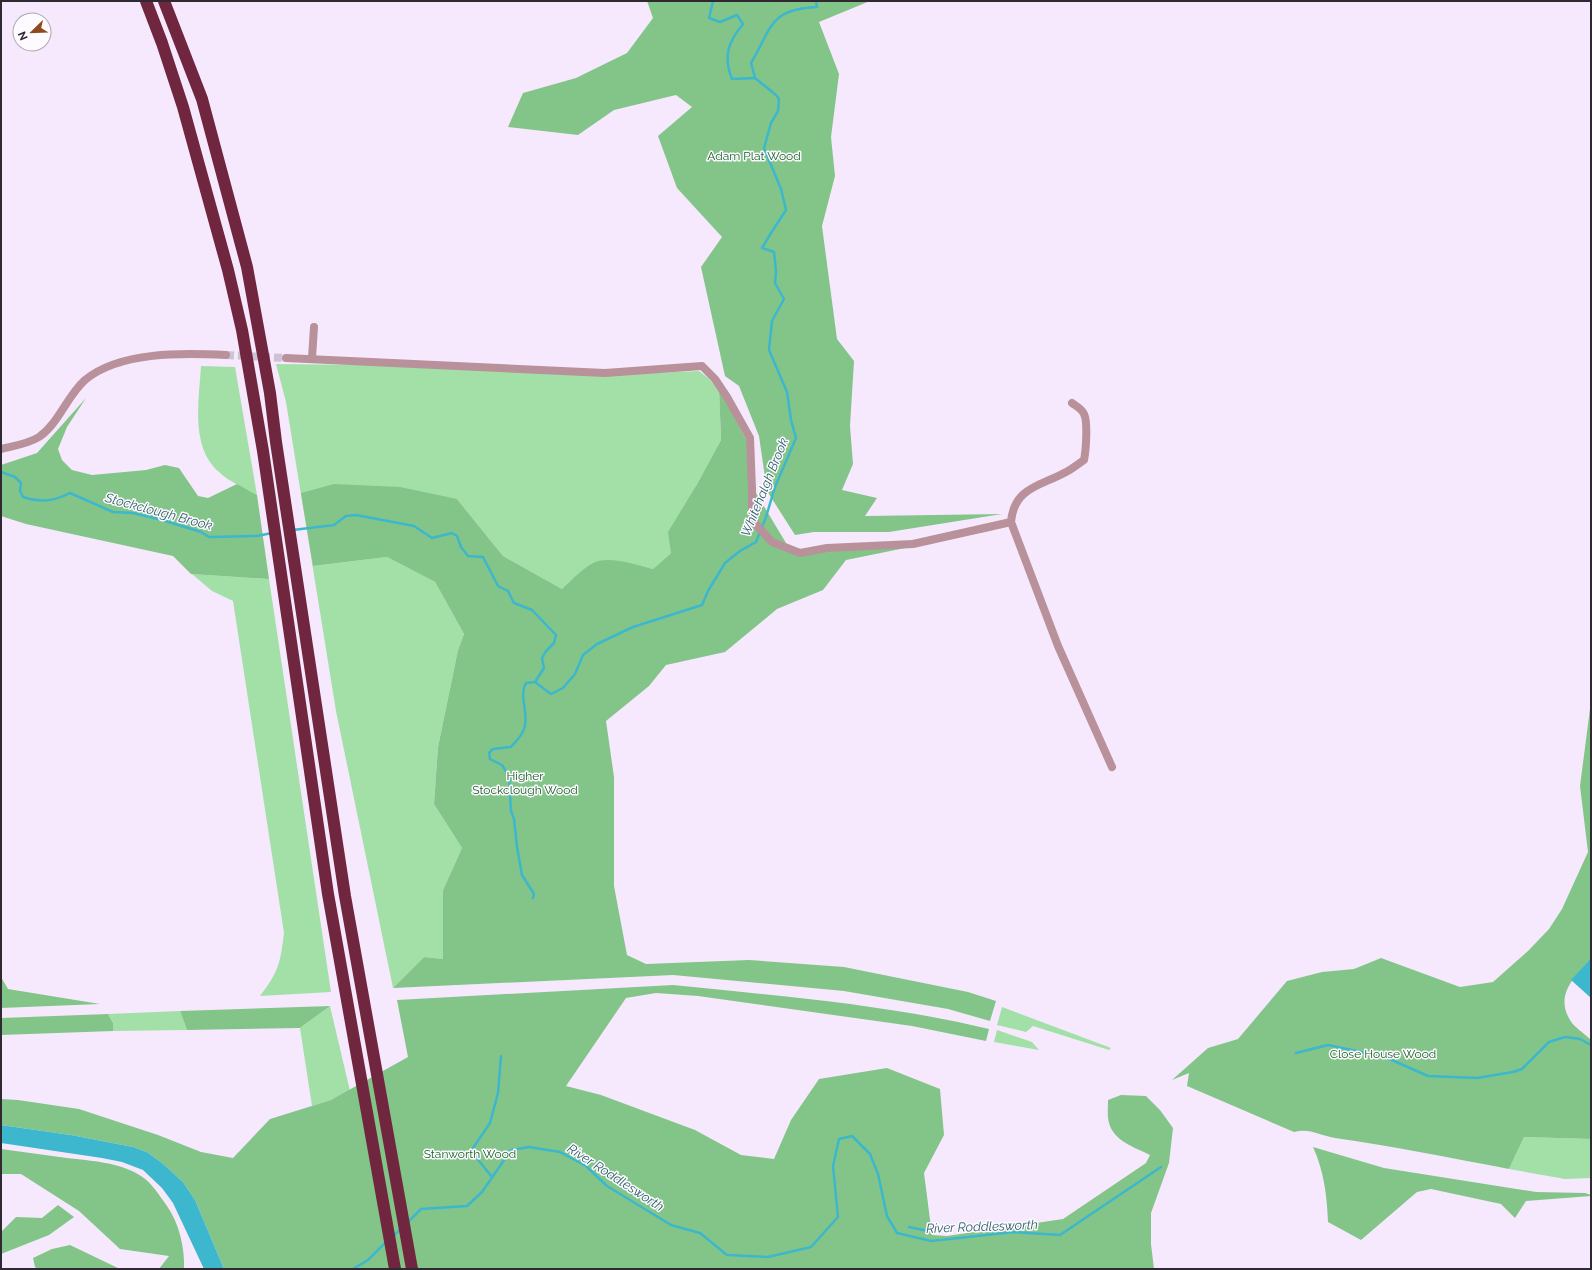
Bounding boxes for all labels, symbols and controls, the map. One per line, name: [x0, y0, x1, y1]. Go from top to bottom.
north arrow: [12, 12, 52, 52]
text: N: [16, 29, 31, 42]
park label: Adam Plat Wood: [707, 149, 801, 163]
water label: Whitehalgh Brook: [738, 436, 791, 539]
water label: Stockclough Brook: [103, 490, 214, 533]
park label: Higher Stockclough Wood: [472, 769, 578, 797]
park label: Close House Wood: [1330, 1047, 1436, 1061]
water label: River Roddlesworth: [565, 1141, 667, 1214]
park label: Stanworth Wood: [424, 1147, 516, 1161]
water label: River Roddlesworth: [926, 1217, 1038, 1236]

